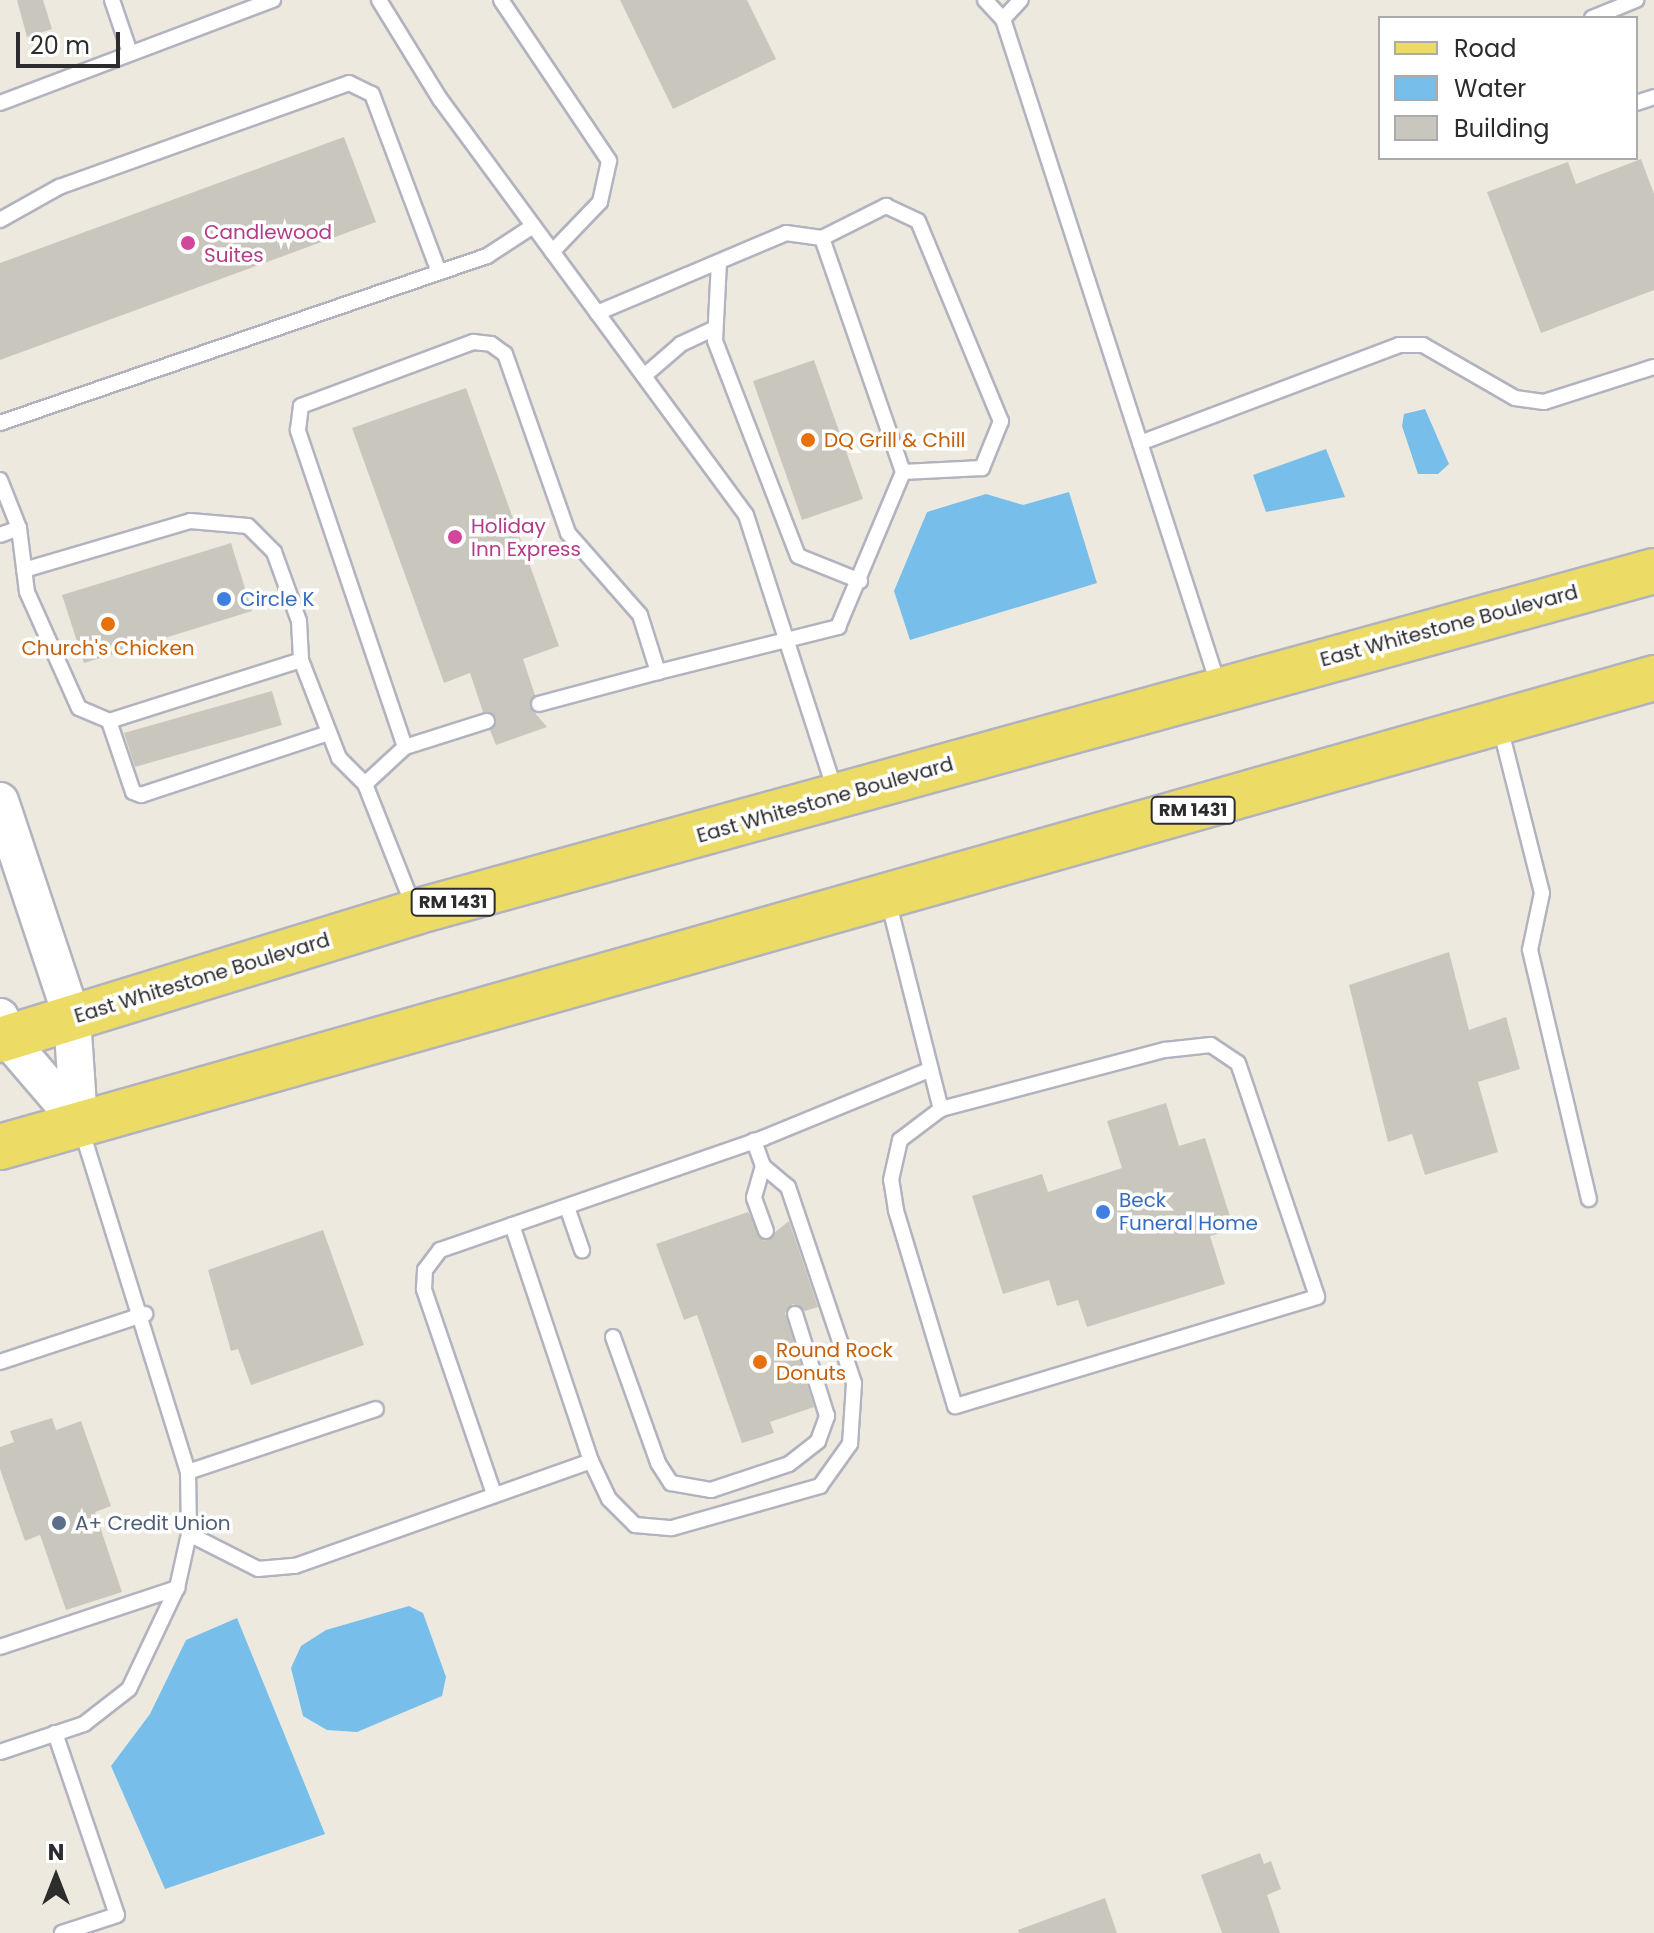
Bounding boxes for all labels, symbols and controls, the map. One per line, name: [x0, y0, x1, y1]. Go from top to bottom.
scale bar: [20, 16, 124, 66]
legend: [1378, 16, 1638, 160]
text: 20 m: [30, 29, 90, 62]
text: Road: [1454, 32, 1516, 65]
text: Water: [1454, 72, 1526, 105]
text: Building: [1454, 112, 1550, 145]
place label: Candlewood Suites: [204, 220, 332, 267]
marker: Candlewood Suites: [179, 234, 197, 252]
place label: DQ Grill & Chill: [824, 428, 965, 452]
marker: DQ Grill & Chill: [799, 431, 817, 449]
place label: Holiday Inn Express: [471, 514, 581, 561]
marker: Holiday Inn Express: [446, 528, 464, 546]
street label: East Whitestone Boulevard: [1318, 580, 1580, 672]
place label: Circle K: [240, 587, 315, 611]
marker: Circle K: [215, 590, 233, 608]
marker: Church's Chicken: [99, 615, 117, 633]
place label: Church's Chicken: [21, 636, 195, 660]
street label: East Whitestone Boulevard: [694, 752, 956, 848]
road number: RM 1431: [1149, 796, 1237, 824]
road number: RM 1431: [409, 888, 497, 916]
street label: East Whitestone Boulevard: [71, 928, 333, 1028]
place label: Beck Funeral Home: [1119, 1188, 1258, 1235]
marker: Beck Funeral Home: [1094, 1203, 1112, 1221]
place label: Round Rock Donuts: [776, 1338, 893, 1385]
marker: Round Rock Donuts: [751, 1353, 769, 1371]
place label: A+ Credit Union: [75, 1511, 231, 1535]
marker: A+ Credit Union: [50, 1514, 68, 1532]
north arrow: [16, 1837, 96, 1917]
text: N: [48, 1837, 64, 1868]

